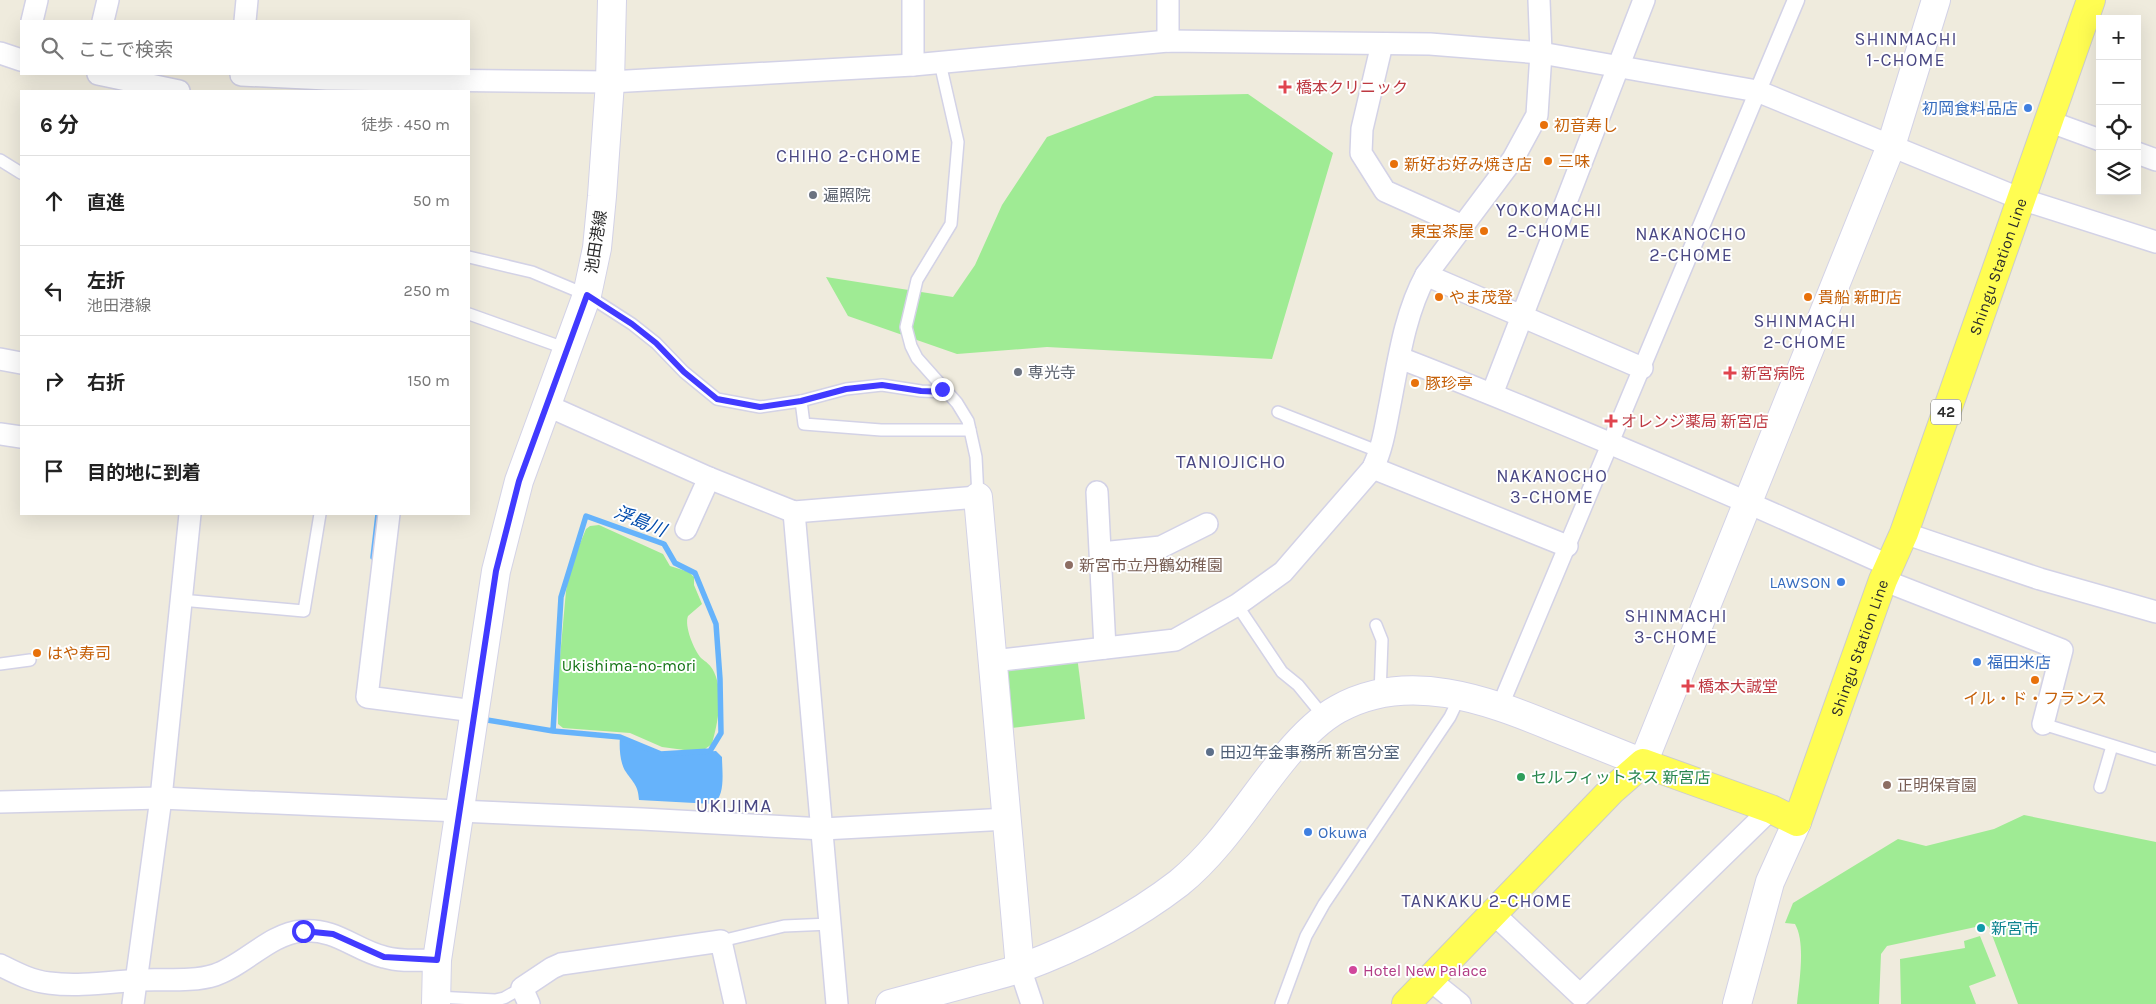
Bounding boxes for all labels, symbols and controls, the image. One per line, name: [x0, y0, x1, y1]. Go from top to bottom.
map controls: [2096, 15, 2141, 195]
button: +: [2096, 15, 2141, 60]
search box: [20, 20, 470, 75]
district label: SHINMACHI 1-CHOME: [1855, 28, 1957, 71]
icon: search: [38, 34, 66, 62]
text: ここで検索: [78, 39, 173, 61]
button: −: [2096, 60, 2141, 105]
place label: 橋本クリニック: [1296, 78, 1408, 97]
marker: 橋本クリニック: [1278, 80, 1292, 94]
place label: 初岡食料品店: [1922, 99, 2018, 118]
marker: 初岡食料品店: [2022, 102, 2034, 114]
button: locate: [2096, 105, 2141, 150]
text: 6 分: [40, 113, 79, 137]
text: 徒歩 · 450 m: [361, 115, 450, 134]
place label: 初音寿し: [1554, 116, 1618, 135]
marker: 初音寿し: [1538, 119, 1550, 131]
district label: CHIHO 2-CHOME: [776, 145, 922, 167]
button: layers: [2096, 150, 2141, 195]
place label: 三味: [1558, 152, 1590, 171]
place label: 新好お好み焼き店: [1404, 155, 1532, 174]
marker: 三味: [1542, 155, 1554, 167]
marker: 新好お好み焼き店: [1388, 158, 1400, 170]
place label: 遍照院: [823, 186, 871, 205]
icon: ahead: [40, 187, 68, 215]
marker: 遍照院: [807, 189, 819, 201]
text: 50 m: [413, 191, 450, 210]
text: 直進: [87, 192, 125, 214]
street label: Shingu Station Line: [1965, 195, 2030, 338]
district label: YOKOMACHI 2-CHOME: [1496, 199, 1602, 242]
street label: 池田港線: [582, 209, 610, 275]
place label: 東宝茶屋: [1410, 222, 1474, 241]
district label: NAKANOCHO 2-CHOME: [1635, 223, 1747, 266]
marker: 東宝茶屋: [1478, 225, 1490, 237]
text: 左折: [87, 270, 125, 292]
icon: left: [40, 277, 68, 305]
text: 250 m: [403, 281, 450, 300]
place label: やま茂登: [1449, 288, 1513, 307]
place label: 貴船 新町店: [1818, 288, 1902, 307]
marker: やま茂登: [1433, 291, 1445, 303]
marker: 貴船 新町店: [1802, 291, 1814, 303]
text: 池田港線: [87, 296, 151, 315]
district label: SHINMACHI 2-CHOME: [1754, 310, 1856, 353]
place label: 専光寺: [1028, 363, 1076, 382]
place label: 新宮病院: [1741, 364, 1805, 383]
marker: 専光寺: [1012, 366, 1024, 378]
marker: 新宮病院: [1723, 366, 1737, 380]
icon: right: [40, 367, 68, 395]
text: 150 m: [407, 371, 450, 390]
text: 右折: [87, 372, 125, 394]
place label: 豚珍亭: [1425, 374, 1473, 393]
marker: 豚珍亭: [1409, 377, 1421, 389]
route end: [931, 378, 954, 401]
road number: 42: [1931, 400, 1961, 424]
place label: オレンジ薬局 新宮店: [1621, 412, 1769, 431]
marker: オレンジ薬局 新宮店: [1605, 415, 1617, 427]
district label: TANIOJICHO: [1176, 451, 1286, 473]
icon: arrive: [40, 457, 68, 485]
text: 目的地に到着: [87, 462, 201, 484]
district label: NAKANOCHO 3-CHOME: [1496, 465, 1608, 508]
water label: 浮島川: [611, 501, 671, 542]
place label: 新宮市立丹鶴幼稚園: [1079, 556, 1223, 575]
marker: 新宮市立丹鶴幼稚園: [1063, 559, 1075, 571]
place label: LAWSON: [1770, 573, 1831, 592]
marker: LAWSON: [1835, 576, 1847, 588]
street label: Shingu Station Line: [1826, 577, 1892, 719]
district label: SHINMACHI 3-CHOME: [1625, 605, 1727, 648]
place label: はや寿司: [47, 644, 111, 663]
marker: はや寿司: [31, 647, 43, 659]
place label: 福田米店: [1987, 653, 2051, 672]
park label: Ukishima-no-mori: [562, 656, 696, 675]
marker: 福田米店: [1971, 656, 1983, 668]
marker: イル・ド・フランス: [2029, 674, 2041, 686]
place label: 橋本大誠堂: [1698, 677, 1778, 696]
marker: 橋本大誠堂: [1682, 680, 1694, 692]
place label: イル・ド・フランス: [1963, 689, 2107, 708]
place label: 田辺年金事務所 新宮分室: [1220, 743, 1400, 762]
marker: 田辺年金事務所 新宮分室: [1204, 746, 1216, 758]
place label: セルフィットネス 新宮店: [1531, 768, 1710, 787]
marker: セルフィットネス 新宮店: [1515, 771, 1527, 783]
place label: 正明保育園: [1897, 776, 1977, 795]
marker: 正明保育園: [1881, 779, 1893, 791]
district label: UKIJIMA: [696, 795, 772, 817]
place label: Okuwa: [1318, 823, 1367, 842]
marker: Okuwa: [1302, 826, 1314, 838]
district label: TANKAKU 2-CHOME: [1402, 890, 1572, 912]
place label: 新宮市: [1991, 919, 2039, 938]
route start: [292, 920, 315, 943]
marker: 新宮市: [1975, 922, 1987, 934]
place label: Hotel New Palace: [1363, 961, 1487, 980]
marker: Hotel New Palace: [1347, 964, 1359, 976]

